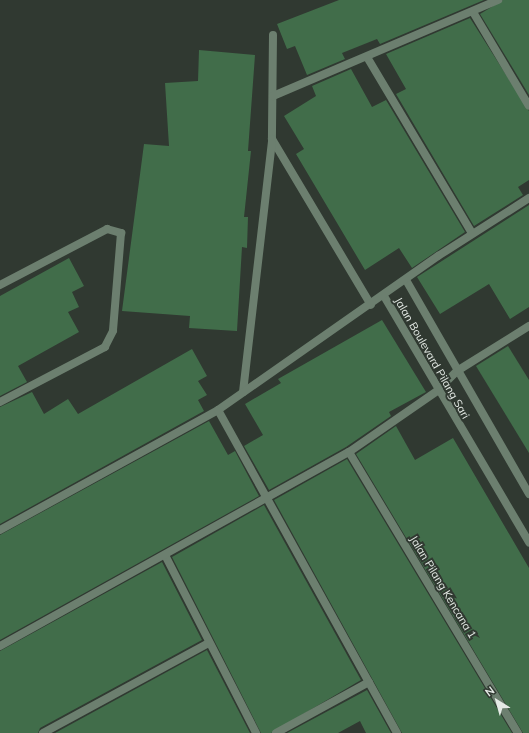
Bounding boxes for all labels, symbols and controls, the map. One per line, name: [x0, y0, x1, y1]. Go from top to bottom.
street label: Jalan Boulevard Pilang Sari: [392, 295, 472, 421]
street label: Jalan Pilang Kencana 1: [407, 533, 479, 641]
north arrow: [477, 681, 517, 721]
text: N: [482, 683, 497, 700]

